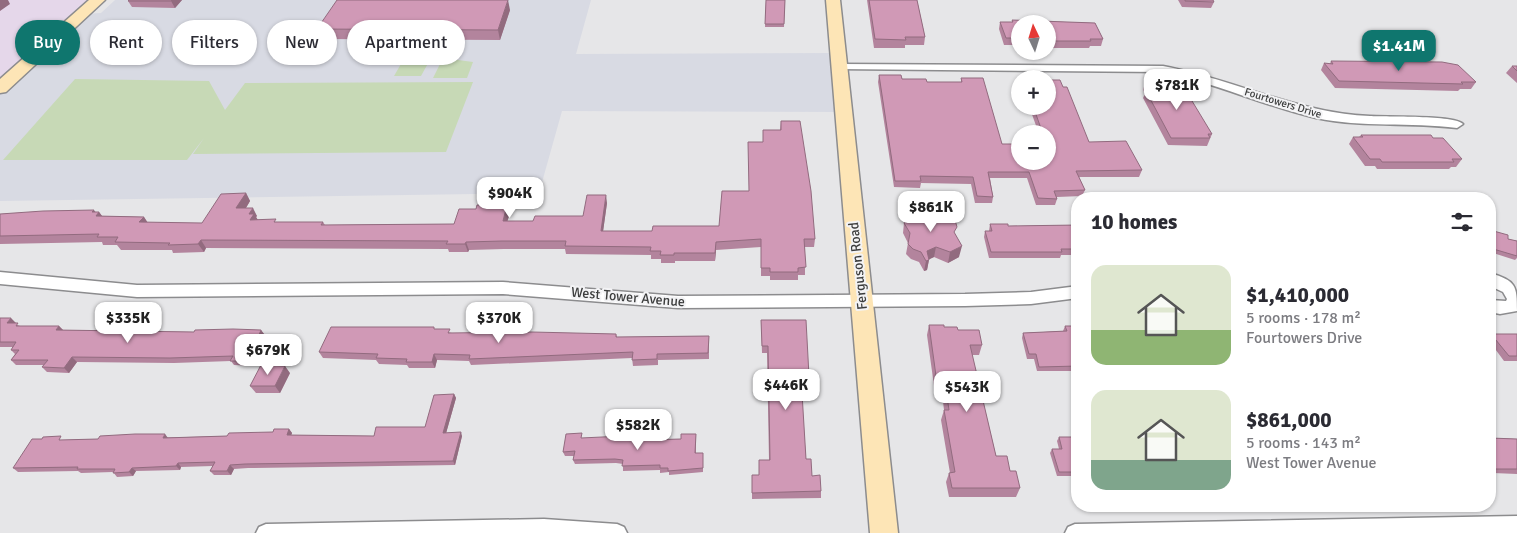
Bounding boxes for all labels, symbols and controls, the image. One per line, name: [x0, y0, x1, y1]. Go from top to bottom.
north arrow: [1011, 15, 1056, 60]
map controls: [1011, 15, 1056, 170]
chip: Buy: [15, 20, 80, 65]
chip: Rent: [90, 20, 162, 65]
chip: Filters: [172, 20, 257, 65]
chip: New: [267, 20, 337, 65]
chip: Apartment: [347, 20, 465, 65]
pin: $1.41M: [1358, 30, 1440, 72]
text: $1.41M: [1373, 36, 1425, 56]
pin: $781K: [1142, 68, 1212, 111]
button: +: [1011, 70, 1056, 115]
text: $781K: [1155, 75, 1199, 95]
street label: Fourtowers Drive: [1243, 85, 1323, 121]
button: −: [1011, 125, 1056, 170]
pin: $904K: [475, 176, 545, 219]
text: $904K: [488, 183, 532, 203]
pin: $861K: [896, 190, 966, 233]
text: $861K: [909, 197, 953, 217]
icon: filters: [1448, 208, 1476, 236]
text: 10 homes: [1091, 209, 1177, 235]
street label: Ferguson Road: [845, 221, 871, 311]
text: $1,410,000: [1246, 282, 1349, 308]
street label: West Tower Avenue: [570, 284, 686, 310]
icon: home: [1131, 285, 1191, 345]
pin: $335K: [93, 302, 163, 344]
pin: $370K: [464, 302, 534, 344]
text: $335K: [106, 308, 150, 328]
text: $370K: [477, 308, 521, 328]
text: 5 rooms · 178 m²: [1246, 308, 1361, 328]
text: Fourtowers Drive: [1246, 328, 1362, 348]
pin: $679K: [233, 334, 303, 376]
text: $679K: [246, 340, 290, 360]
pin: $446K: [751, 368, 821, 411]
pin: $543K: [932, 370, 1002, 413]
text: $446K: [764, 375, 808, 395]
text: $543K: [945, 377, 989, 397]
text: $861,000: [1246, 407, 1332, 433]
pin: $582K: [603, 408, 673, 451]
icon: home: [1131, 410, 1191, 470]
text: $582K: [616, 415, 660, 435]
text: 5 rooms · 143 m²: [1246, 433, 1361, 453]
text: West Tower Avenue: [1246, 453, 1377, 473]

